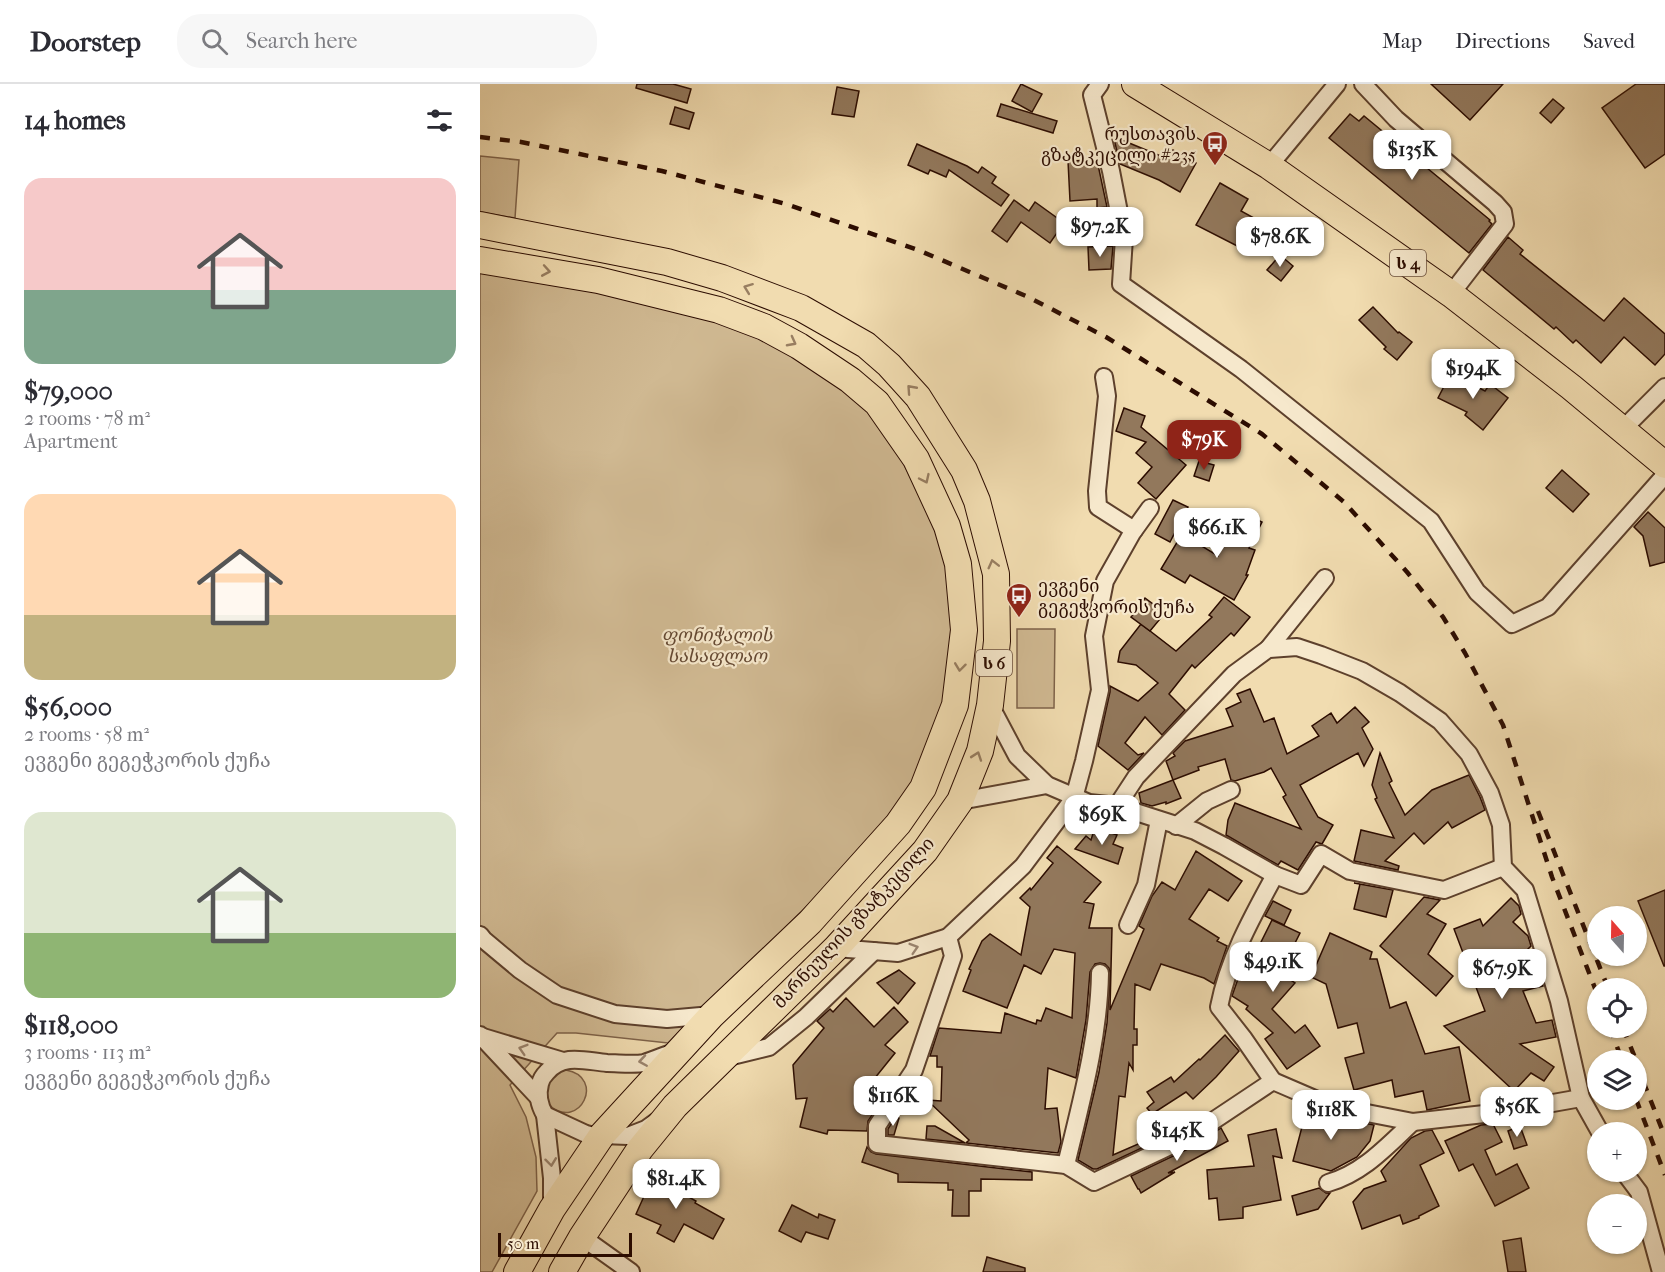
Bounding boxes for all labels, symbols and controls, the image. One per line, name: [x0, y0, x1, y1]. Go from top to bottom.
search box: [177, 14, 597, 68]
text: Doorstep: [30, 25, 141, 58]
icon: search: [198, 25, 231, 58]
text: Search here: [246, 28, 357, 54]
text: Map: [1382, 29, 1422, 53]
text: Directions: [1455, 29, 1550, 53]
text: Saved: [1583, 29, 1635, 53]
icon: filters: [423, 104, 456, 137]
text: 14 homes: [24, 105, 126, 136]
place label: რუსთავის გზატკეცილი #235: [1041, 124, 1196, 166]
bus stop icon: რუსთავის გზატკეცილი #235: [1200, 129, 1230, 167]
pin: $135K: [1370, 130, 1454, 181]
text: $135K: [1387, 138, 1437, 161]
pin: $97.2K: [1051, 207, 1149, 258]
text: $97.2K: [1070, 215, 1130, 238]
icon: home: [186, 217, 294, 325]
pin: $78.6K: [1231, 217, 1329, 268]
text: $78.6K: [1250, 225, 1310, 248]
road number: ს 4: [1390, 250, 1426, 276]
one-way arrow: [540, 264, 550, 277]
one-way arrow: [743, 282, 753, 295]
one-way arrow: [786, 335, 797, 346]
pin: $194K: [1431, 349, 1515, 400]
text: $194K: [1446, 357, 1500, 380]
text: $79,000: [24, 376, 113, 407]
one-way arrow: [907, 385, 918, 396]
text: 2 rooms · 78 m²: [24, 407, 150, 430]
pin: $79K: [1168, 420, 1240, 471]
text: $79K: [1181, 428, 1227, 451]
text: Apartment: [24, 430, 118, 453]
one-way arrow: [918, 473, 930, 484]
pin: $66.1K: [1168, 508, 1266, 559]
text: $66.1K: [1188, 516, 1246, 539]
icon: home: [186, 533, 294, 641]
one-way arrow: [988, 559, 1000, 569]
place label: ევგენი გეგეჭკორის ქუჩა: [1038, 576, 1195, 618]
bus stop icon: ევგენი გეგეჭკორის ქუჩა: [1004, 581, 1034, 619]
park label: ფონიჭალის სასაფლაო: [662, 625, 773, 667]
road number: ს 6: [976, 650, 1012, 676]
one-way arrow: [954, 663, 966, 672]
text: $56,000: [24, 692, 112, 723]
text: 2 rooms · 58 m²: [24, 723, 149, 746]
text: ევგენი გეგეჭკორის ქუჩა: [24, 749, 271, 772]
one-way arrow: [970, 751, 982, 762]
pin: $69K: [1066, 795, 1138, 846]
text: $69K: [1079, 803, 1125, 826]
street label: მარნეულის გზატკეცილი: [769, 833, 939, 1013]
icon: home: [186, 851, 294, 959]
north arrow: [1587, 906, 1647, 966]
map controls: [1587, 906, 1647, 1254]
one-way arrow: [908, 942, 919, 955]
pin: $49.1K: [1224, 942, 1322, 993]
pin: $67.9K: [1453, 949, 1551, 1000]
text: $49.1K: [1244, 950, 1302, 973]
text: $67.9K: [1472, 957, 1532, 980]
button: locate: [1587, 978, 1647, 1038]
text: $118,000: [24, 1010, 118, 1041]
text: 3 rooms · 113 m²: [24, 1041, 151, 1064]
one-way arrow: [518, 1044, 529, 1056]
button: layers: [1587, 1050, 1647, 1110]
one-way arrow: [638, 1054, 648, 1067]
text: ევგენი გეგეჭკორის ქუჩა: [24, 1067, 271, 1090]
pin: $116K: [851, 1076, 935, 1127]
text: $116K: [868, 1084, 918, 1107]
pin: $56K: [1481, 1087, 1553, 1138]
pin: $118K: [1289, 1090, 1373, 1141]
text: $56K: [1494, 1095, 1540, 1118]
text: $118K: [1306, 1098, 1356, 1121]
pin: $145K: [1135, 1111, 1219, 1162]
text: $145K: [1151, 1119, 1203, 1142]
button: +: [1587, 1122, 1647, 1182]
one-way arrow: [544, 1157, 556, 1166]
pin: $81.4K: [627, 1159, 725, 1210]
text: $81.4K: [647, 1167, 705, 1190]
button: −: [1587, 1194, 1647, 1254]
scale bar: [498, 1230, 632, 1258]
text: 50 m: [507, 1234, 539, 1253]

